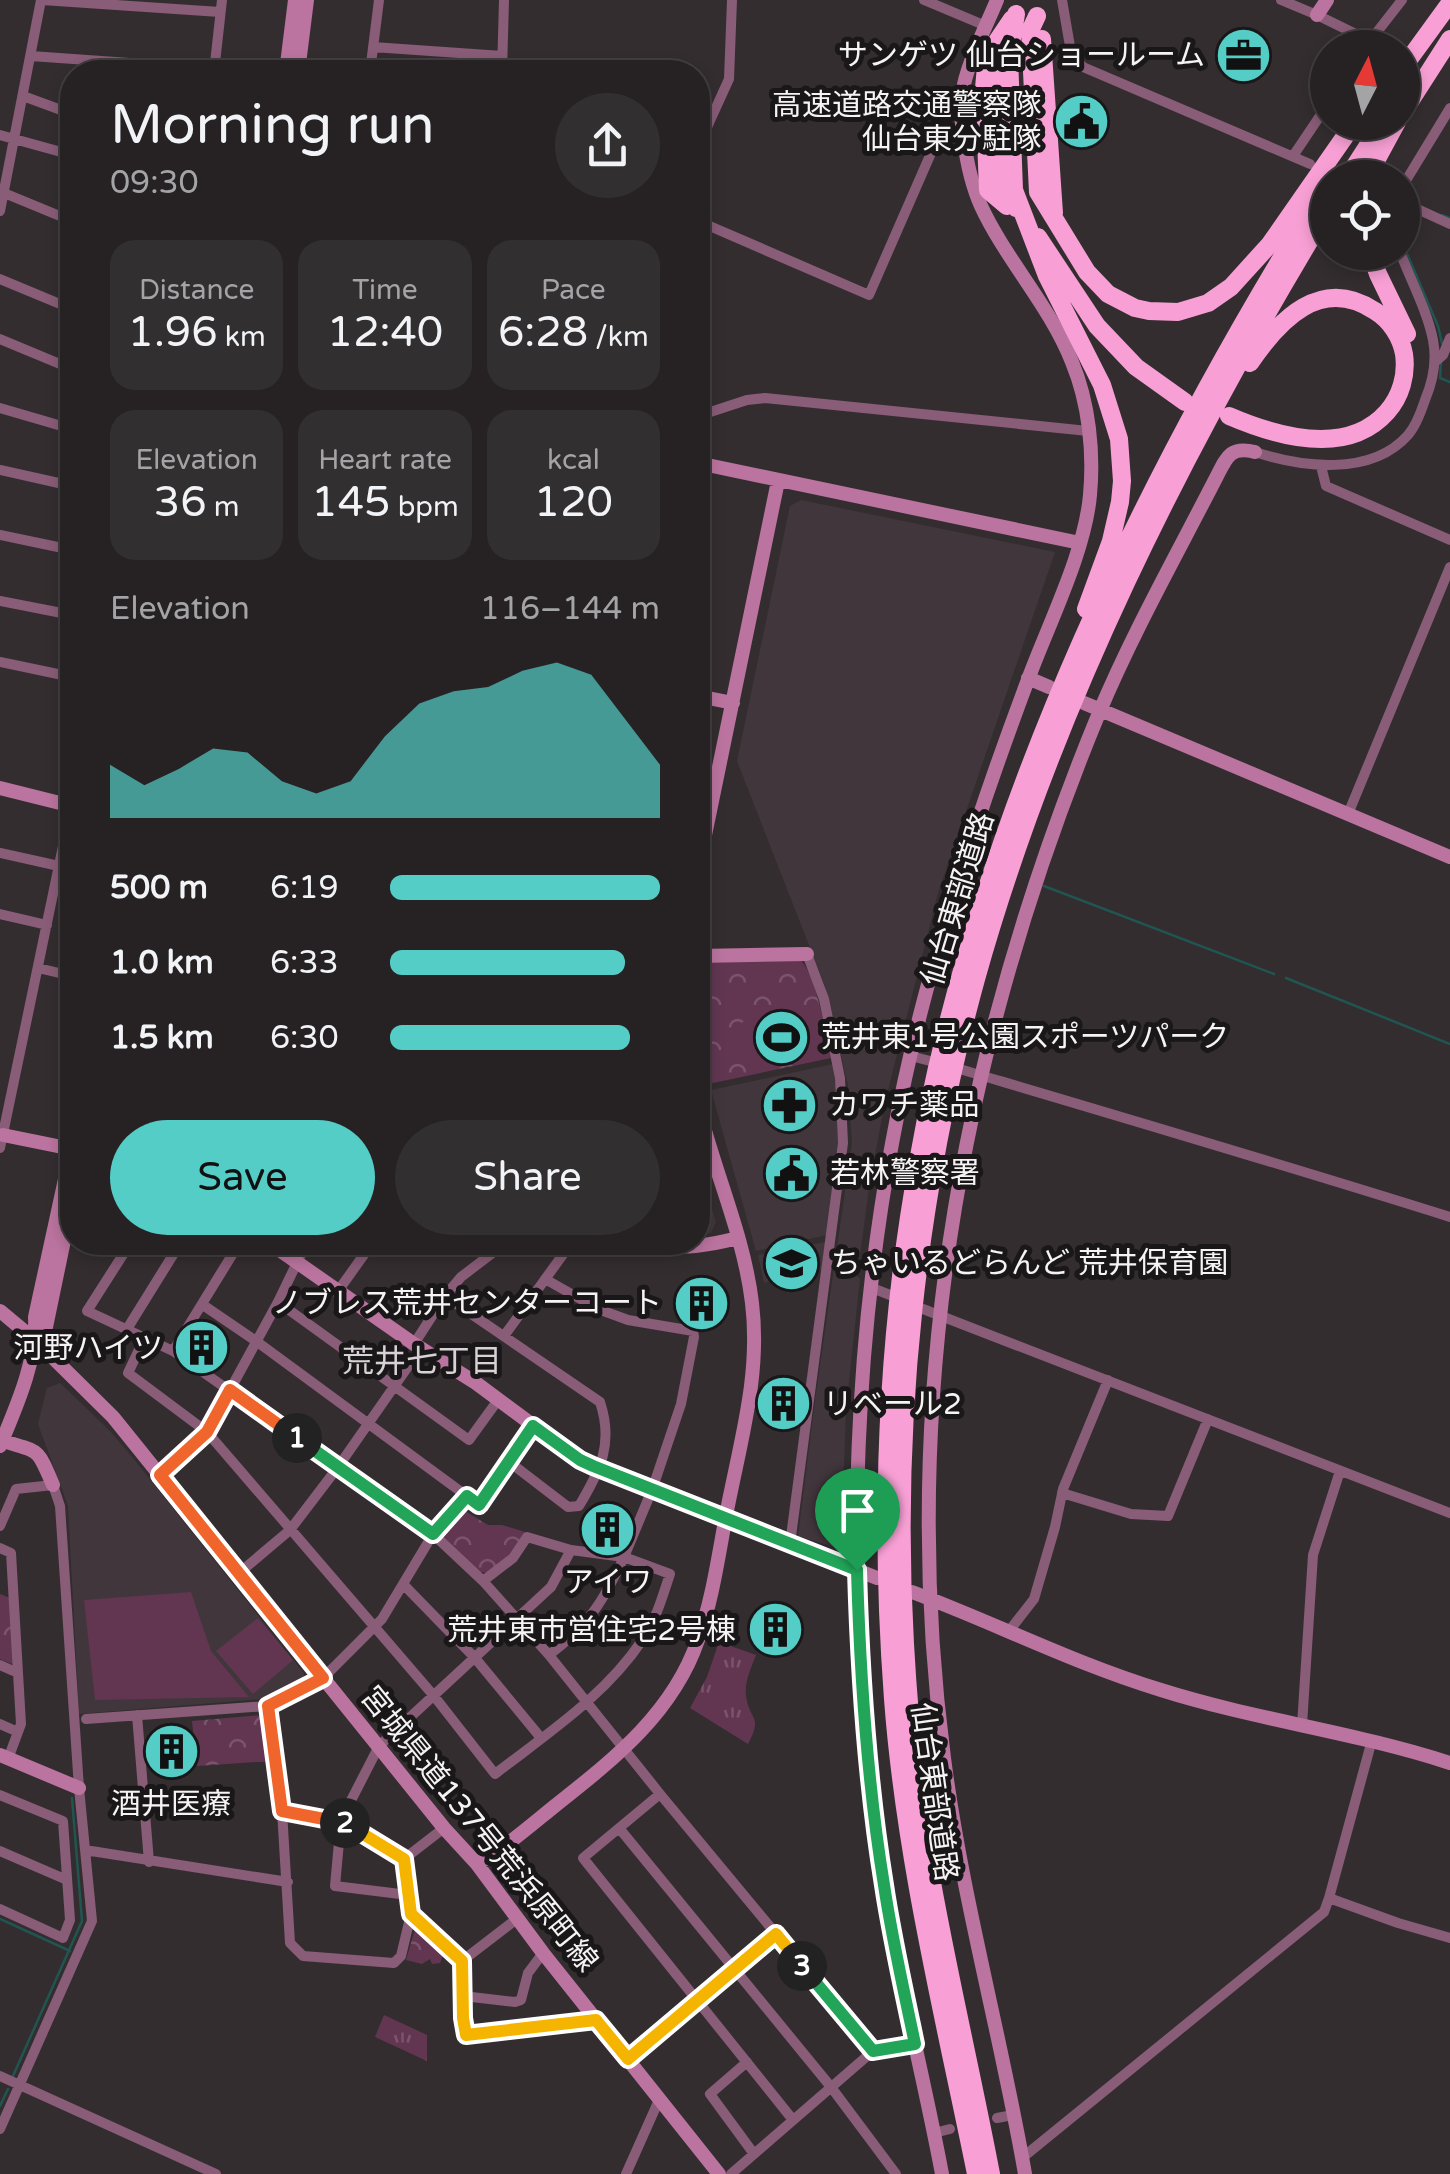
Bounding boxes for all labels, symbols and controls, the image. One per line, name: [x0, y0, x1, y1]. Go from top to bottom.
office icon: サンゲツ 仙台ショールーム: [1214, 25, 1274, 85]
north arrow: [1310, 30, 1420, 140]
map controls: [1310, 30, 1420, 270]
place label: サンゲツ 仙台ショールーム: [838, 37, 1205, 74]
place label: 高速道路交通警察隊 仙台東分駐隊: [772, 87, 1042, 158]
public building icon: 高速道路交通警察隊 仙台東分駐隊: [1051, 92, 1111, 152]
text: Morning run: [110, 93, 435, 159]
button: share: [555, 93, 660, 198]
button: locate: [1310, 160, 1420, 270]
text: 09:30: [110, 164, 199, 202]
text: Distance: [139, 273, 254, 307]
text: Time: [352, 273, 418, 307]
text: Pace: [541, 273, 606, 307]
text: 1.96: [128, 307, 218, 358]
text: 12:40: [327, 307, 443, 358]
text: 6:28: [498, 307, 588, 358]
text: km: [218, 320, 266, 354]
text: /km: [588, 320, 649, 354]
text: Elevation: [135, 443, 258, 477]
text: Heart rate: [318, 443, 452, 477]
text: kcal: [547, 443, 600, 477]
text: 36: [154, 477, 207, 528]
text: 145: [311, 477, 390, 528]
text: 120: [534, 477, 613, 528]
text: m: [207, 490, 240, 524]
text: bpm: [390, 490, 459, 524]
text: Elevation: [110, 590, 250, 628]
text: 116–144 m: [480, 590, 660, 628]
street label: 仙台東部道路: [914, 808, 1002, 990]
text: 500 m: [110, 869, 208, 907]
text: 6:19: [270, 869, 339, 907]
text: 1.0 km: [110, 944, 214, 982]
text: 6:33: [270, 944, 339, 982]
sports icon: 荒井東1号公園スポーツパーク: [752, 1007, 812, 1067]
text: 1.5 km: [110, 1019, 214, 1057]
text: 6:30: [270, 1019, 339, 1057]
place label: 荒井東1号公園スポーツパーク: [821, 1019, 1229, 1056]
pharmacy icon: カワチ薬品: [760, 1075, 820, 1135]
place label: カワチ薬品: [829, 1087, 979, 1124]
button: Save: [110, 1120, 375, 1235]
button: Share: [395, 1120, 660, 1235]
public building icon: 若林警察署: [761, 1143, 821, 1203]
place label: 若林警察署: [830, 1155, 980, 1192]
school or university icon: ちゃいるどらんど 荒井保育園: [762, 1233, 822, 1293]
place label: ちゃいるどらんど 荒井保育園: [831, 1245, 1228, 1282]
building icon: ノブレス荒井センターコート: [671, 1273, 731, 1333]
place label: ノブレス荒井センターコート: [272, 1285, 662, 1322]
building icon: 河野ハイツ: [172, 1318, 232, 1378]
place label: 河野ハイツ: [14, 1330, 163, 1367]
district label: 荒井七丁目: [342, 1343, 502, 1381]
building icon: リベール2: [754, 1374, 814, 1434]
place label: リベール2: [823, 1386, 962, 1423]
pin: 1: [272, 1413, 322, 1463]
text: 1: [288, 1421, 306, 1455]
pin: [815, 1468, 900, 1571]
icon: arrive: [830, 1483, 885, 1538]
building icon: アイワ: [578, 1499, 638, 1559]
place label: アイワ: [564, 1564, 652, 1601]
building icon: 荒井東市営住宅2号棟: [745, 1600, 805, 1660]
place label: 荒井東市営住宅2号棟: [447, 1612, 736, 1649]
street label: 宮城県道137号荒浜原町線: [352, 1679, 606, 1979]
street label: 仙台東部道路: [903, 1700, 965, 1884]
building icon: 酒井医療: [141, 1721, 201, 1781]
place label: 酒井医療: [111, 1786, 231, 1823]
pin: 2: [320, 1798, 370, 1848]
text: 2: [336, 1806, 354, 1840]
pin: 3: [777, 1941, 827, 1991]
text: 3: [793, 1949, 811, 1983]

